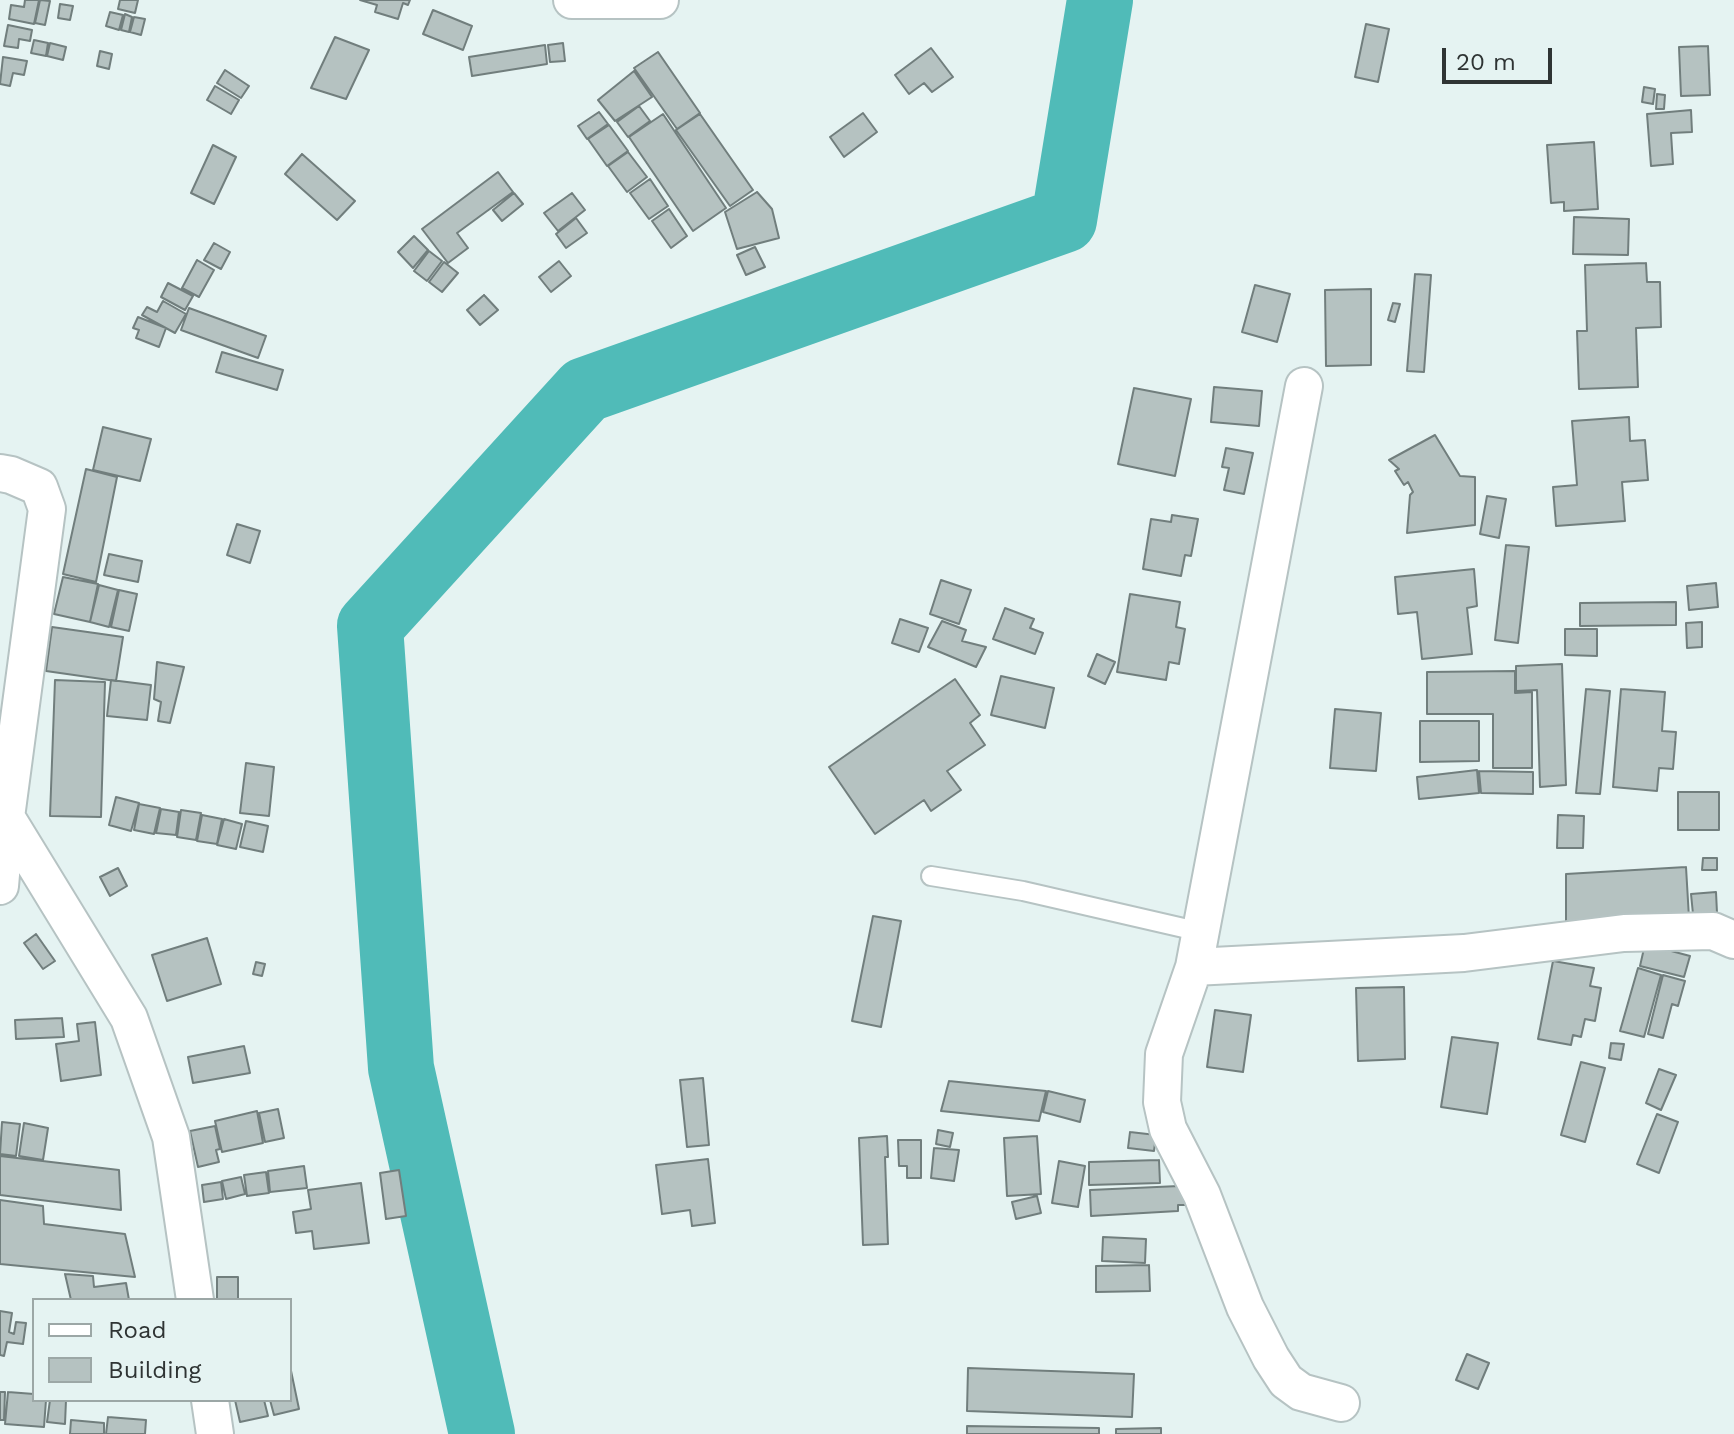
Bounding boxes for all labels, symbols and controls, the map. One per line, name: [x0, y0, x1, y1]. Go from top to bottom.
scale bar: [1446, 32, 1556, 82]
text: 20 m: [1456, 48, 1516, 76]
legend: [32, 1298, 292, 1402]
text: Road: [108, 1316, 167, 1344]
text: Building: [108, 1356, 201, 1384]

